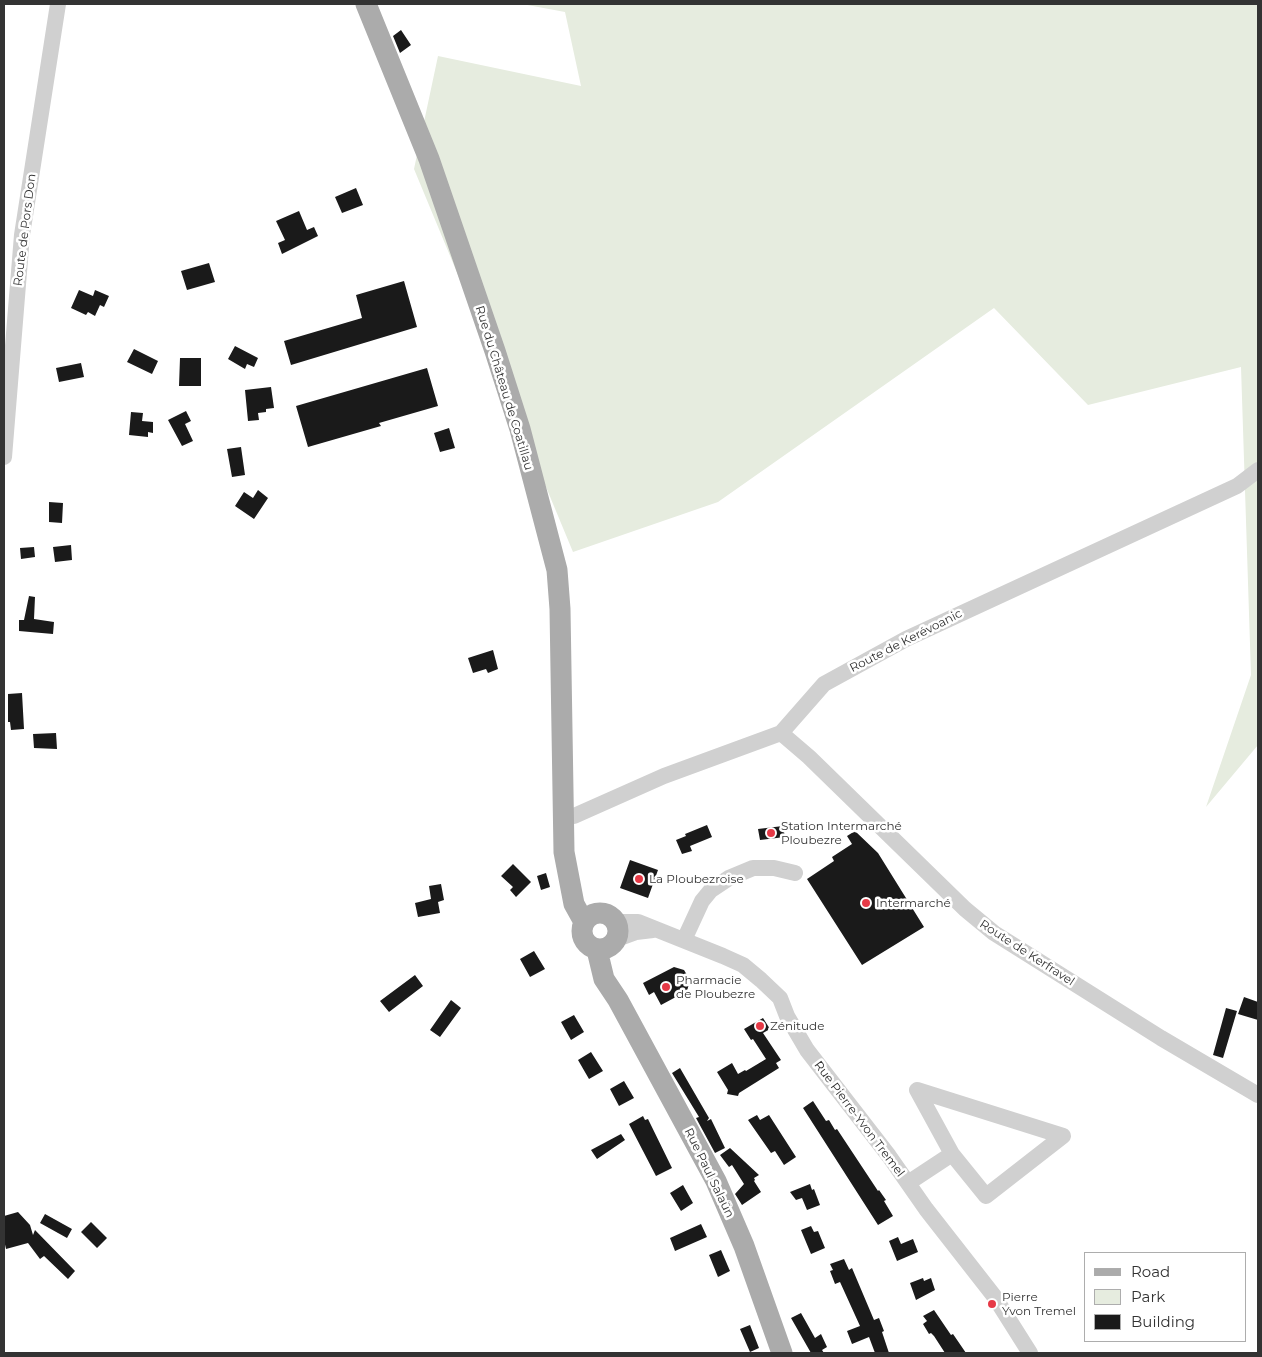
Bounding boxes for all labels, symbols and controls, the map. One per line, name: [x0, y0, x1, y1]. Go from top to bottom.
street label: Route de Pors Don: [11, 173, 39, 287]
street label: Rue du Château de Coatillau: [472, 304, 536, 472]
street label: Route de Kerévoanic: [847, 606, 965, 676]
place label: Station Intermarché Ploubezre: [781, 819, 902, 847]
marker: Station Intermarché Ploubezre: [765, 827, 777, 839]
place label: La Ploubezroise: [649, 872, 744, 886]
marker: La Ploubezroise: [633, 873, 645, 885]
place label: Intermarché: [876, 896, 951, 910]
marker: Intermarché: [860, 897, 872, 909]
street label: Route de Kerfravel: [977, 917, 1077, 989]
place label: Pharmacie de Ploubezre: [676, 973, 755, 1001]
marker: Pharmacie de Ploubezre: [660, 981, 672, 993]
place label: Zénitude: [770, 1019, 824, 1033]
marker: Zénitude: [754, 1020, 766, 1032]
street label: Rue Pierre-Yvon Tremel: [811, 1058, 907, 1180]
street label: Rue Paul Salaün: [681, 1126, 737, 1220]
legend: [1084, 1252, 1247, 1342]
text: Road: [1131, 1262, 1170, 1281]
text: Park: [1131, 1287, 1165, 1306]
place label: Pierre Yvon Tremel: [1002, 1290, 1076, 1318]
marker: Pierre Yvon Tremel: [986, 1298, 998, 1310]
text: Building: [1131, 1312, 1195, 1331]

